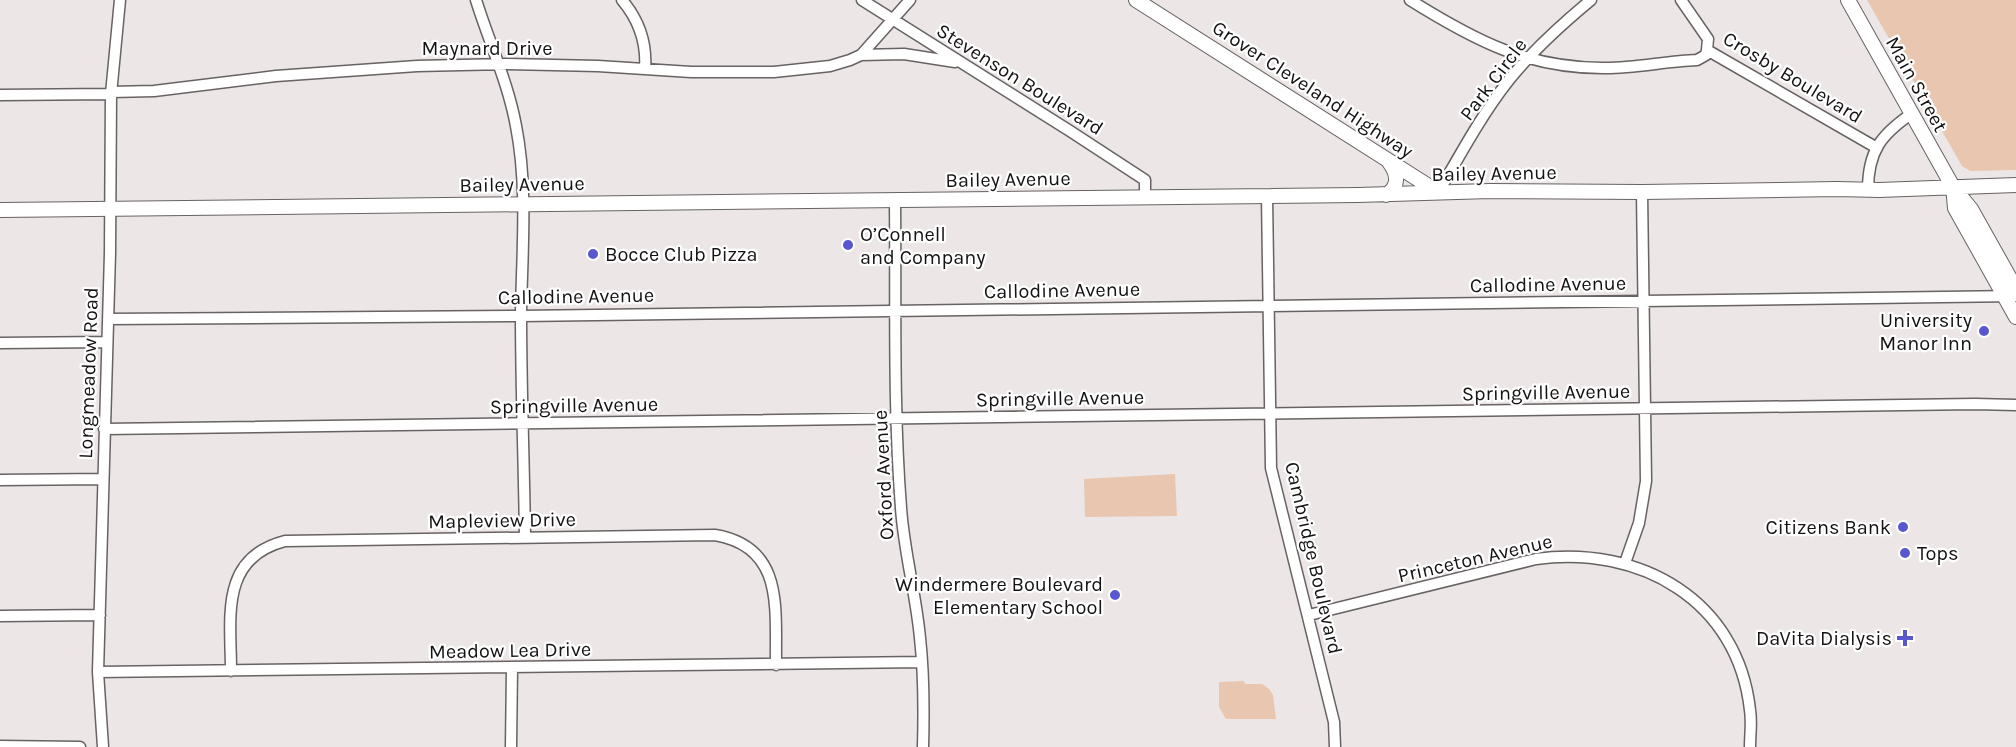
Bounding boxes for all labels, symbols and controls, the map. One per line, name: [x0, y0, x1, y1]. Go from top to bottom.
street label: Grover Cleveland Highway: [1208, 16, 1417, 163]
street label: Stevenson Boulevard: [932, 19, 1107, 140]
street label: Crosby Boulevard: [1719, 27, 1867, 128]
street label: Main Street: [1881, 32, 1952, 136]
street label: Park Circle: [1455, 34, 1532, 125]
street label: Maynard Drive: [422, 37, 552, 60]
street label: Bailey Avenue: [1431, 161, 1557, 186]
street label: Bailey Avenue: [945, 167, 1071, 192]
street label: Bailey Avenue: [459, 172, 585, 197]
place label: O’Connell and Company: [860, 223, 986, 269]
marker: O’Connell and Company: [841, 238, 855, 252]
place label: Bocce Club Pizza: [605, 243, 758, 266]
marker: Bocce Club Pizza: [586, 247, 600, 261]
street label: Callodine Avenue: [1470, 272, 1626, 297]
street label: Callodine Avenue: [984, 278, 1140, 303]
street label: Callodine Avenue: [498, 284, 654, 309]
street label: Longmeadow Road: [74, 287, 103, 459]
place label: University Manor Inn: [1879, 309, 1972, 355]
marker: University Manor Inn: [1977, 324, 1991, 338]
street label: Springville Avenue: [1462, 380, 1630, 405]
street label: Springville Avenue: [976, 386, 1144, 411]
street label: Springville Avenue: [490, 393, 658, 418]
street label: Oxford Avenue: [869, 409, 898, 541]
street label: Cambridge Boulevard: [1280, 460, 1347, 657]
street label: Mapleview Drive: [428, 508, 576, 533]
place label: Citizens Bank: [1765, 516, 1891, 539]
marker: Citizens Bank: [1896, 520, 1910, 534]
street label: Princeton Avenue: [1396, 530, 1555, 587]
place label: Tops: [1917, 542, 1959, 565]
marker: Tops: [1898, 546, 1912, 560]
place label: Windermere Boulevard Elementary School: [895, 573, 1103, 619]
marker: Windermere Boulevard Elementary School: [1108, 588, 1122, 602]
place label: DaVita Dialysis: [1756, 627, 1892, 650]
marker: DaVita Dialysis: [1896, 629, 1914, 647]
street label: Meadow Lea Drive: [429, 638, 591, 663]

